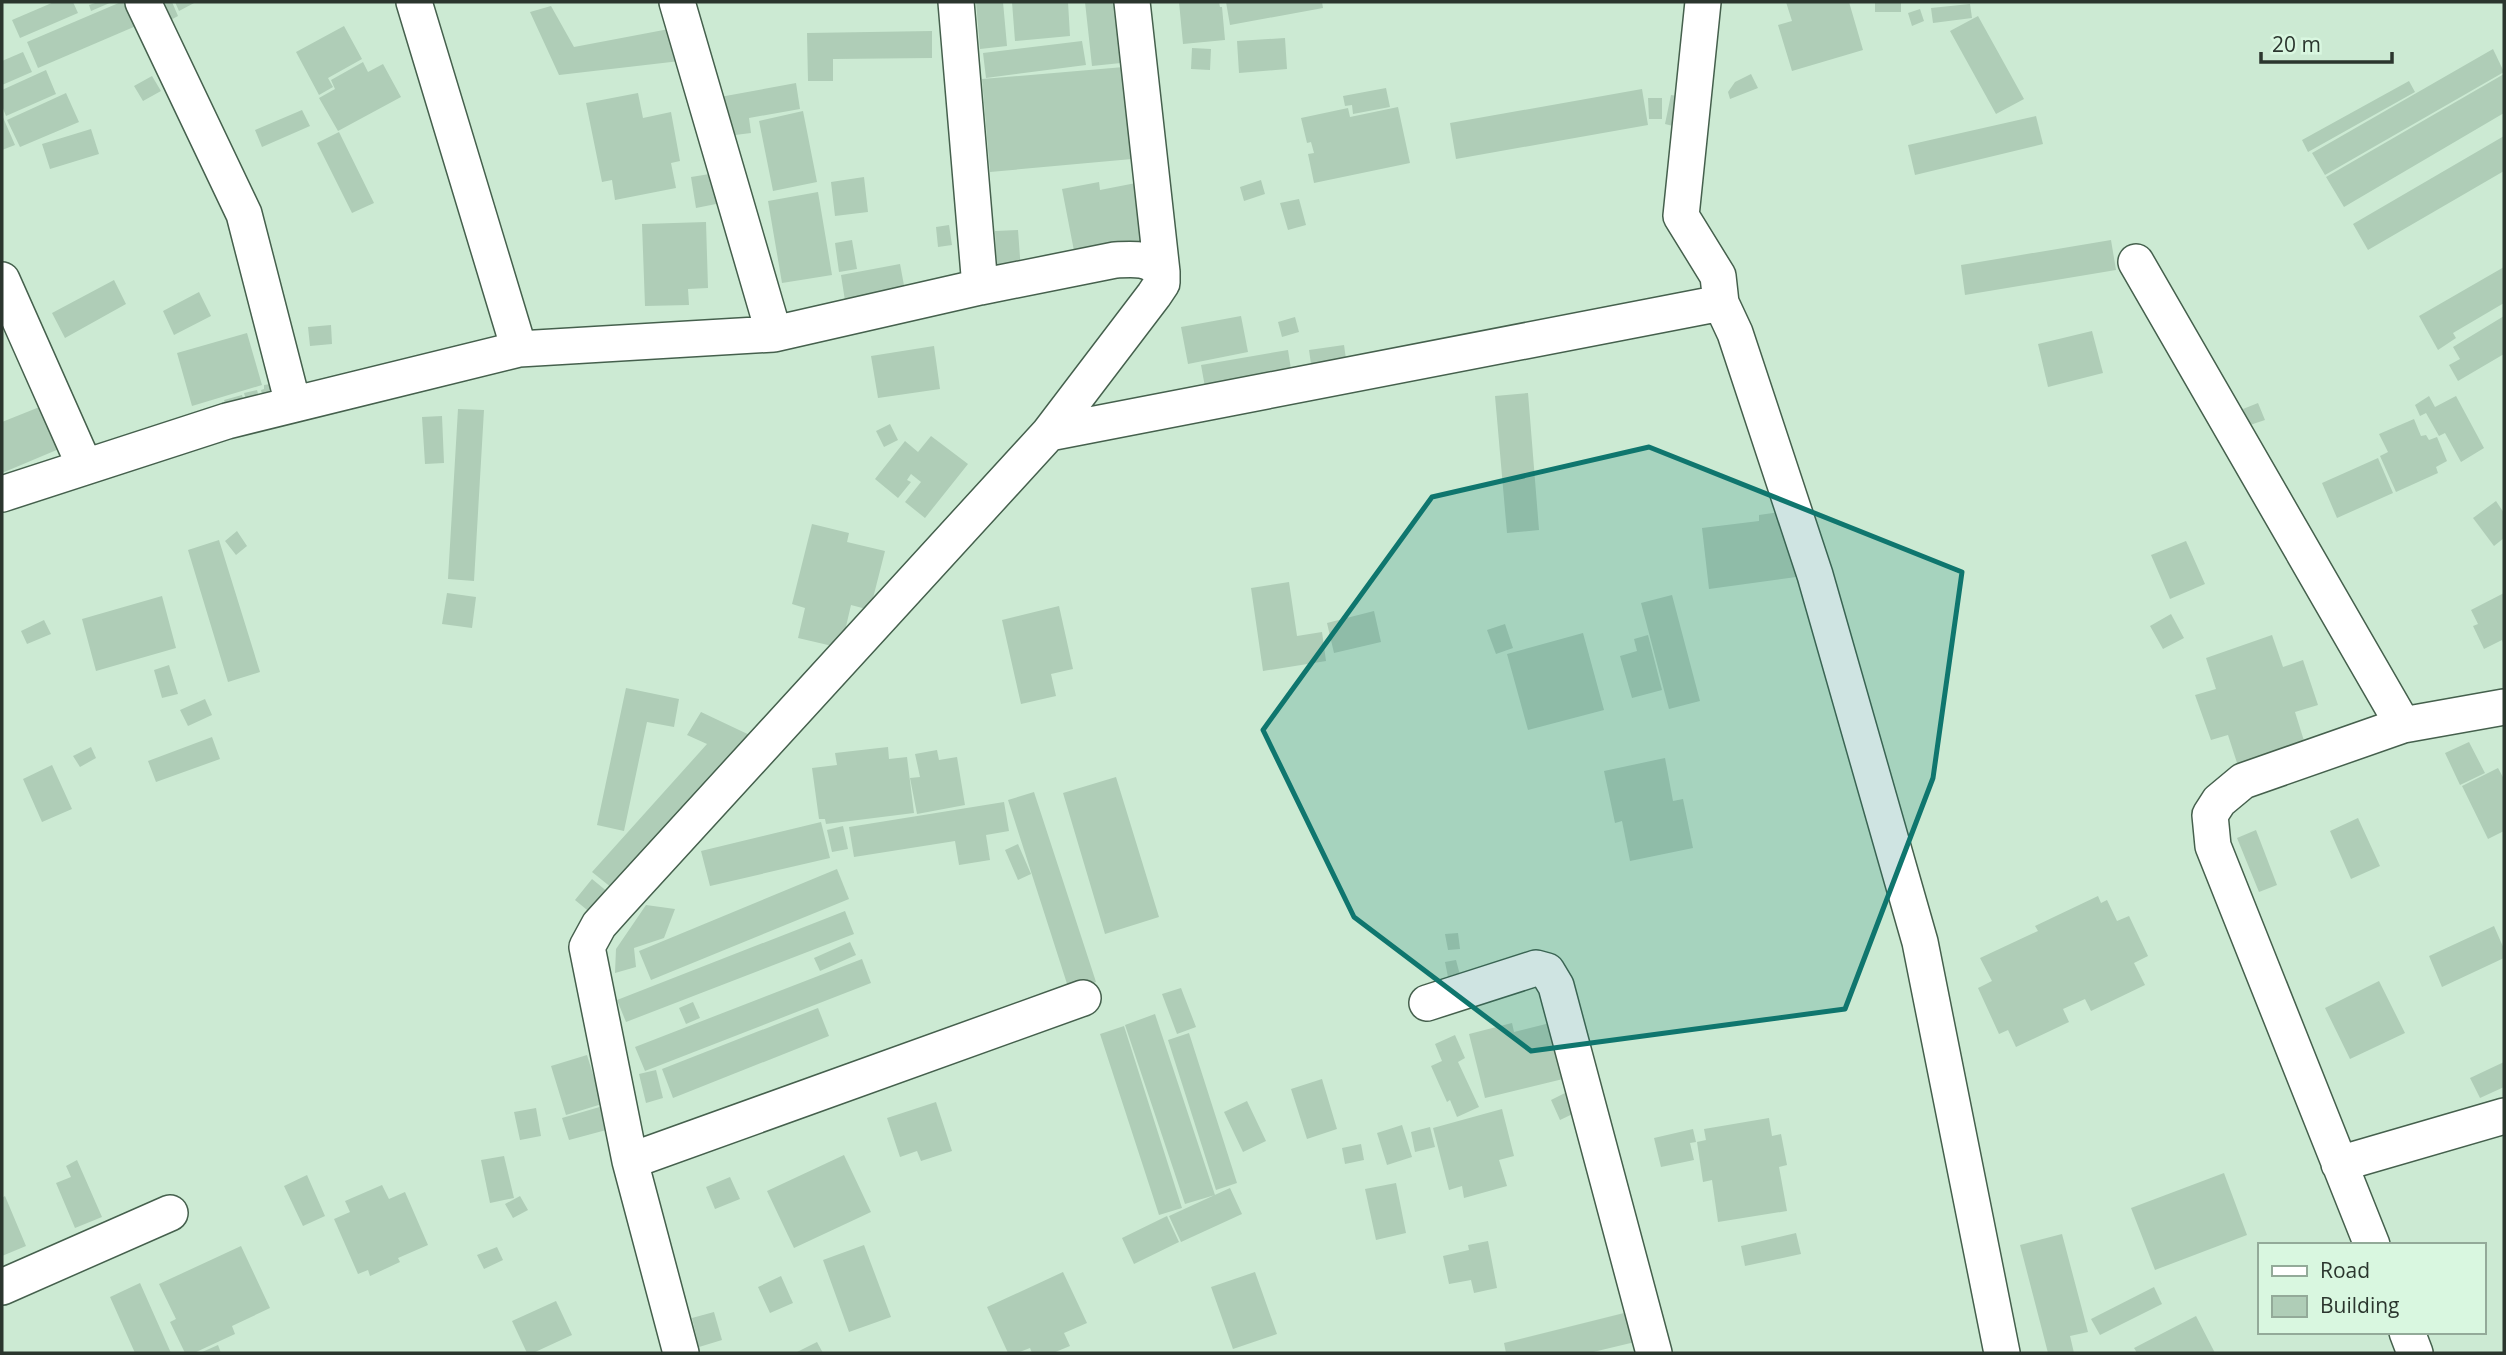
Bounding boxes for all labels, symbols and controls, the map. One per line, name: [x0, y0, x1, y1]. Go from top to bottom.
scale bar: [2261, 21, 2392, 65]
text: 20 m: [2272, 30, 2321, 58]
legend: [2258, 1243, 2485, 1334]
text: Road: [2320, 1256, 2370, 1284]
text: Building: [2320, 1291, 2399, 1319]

